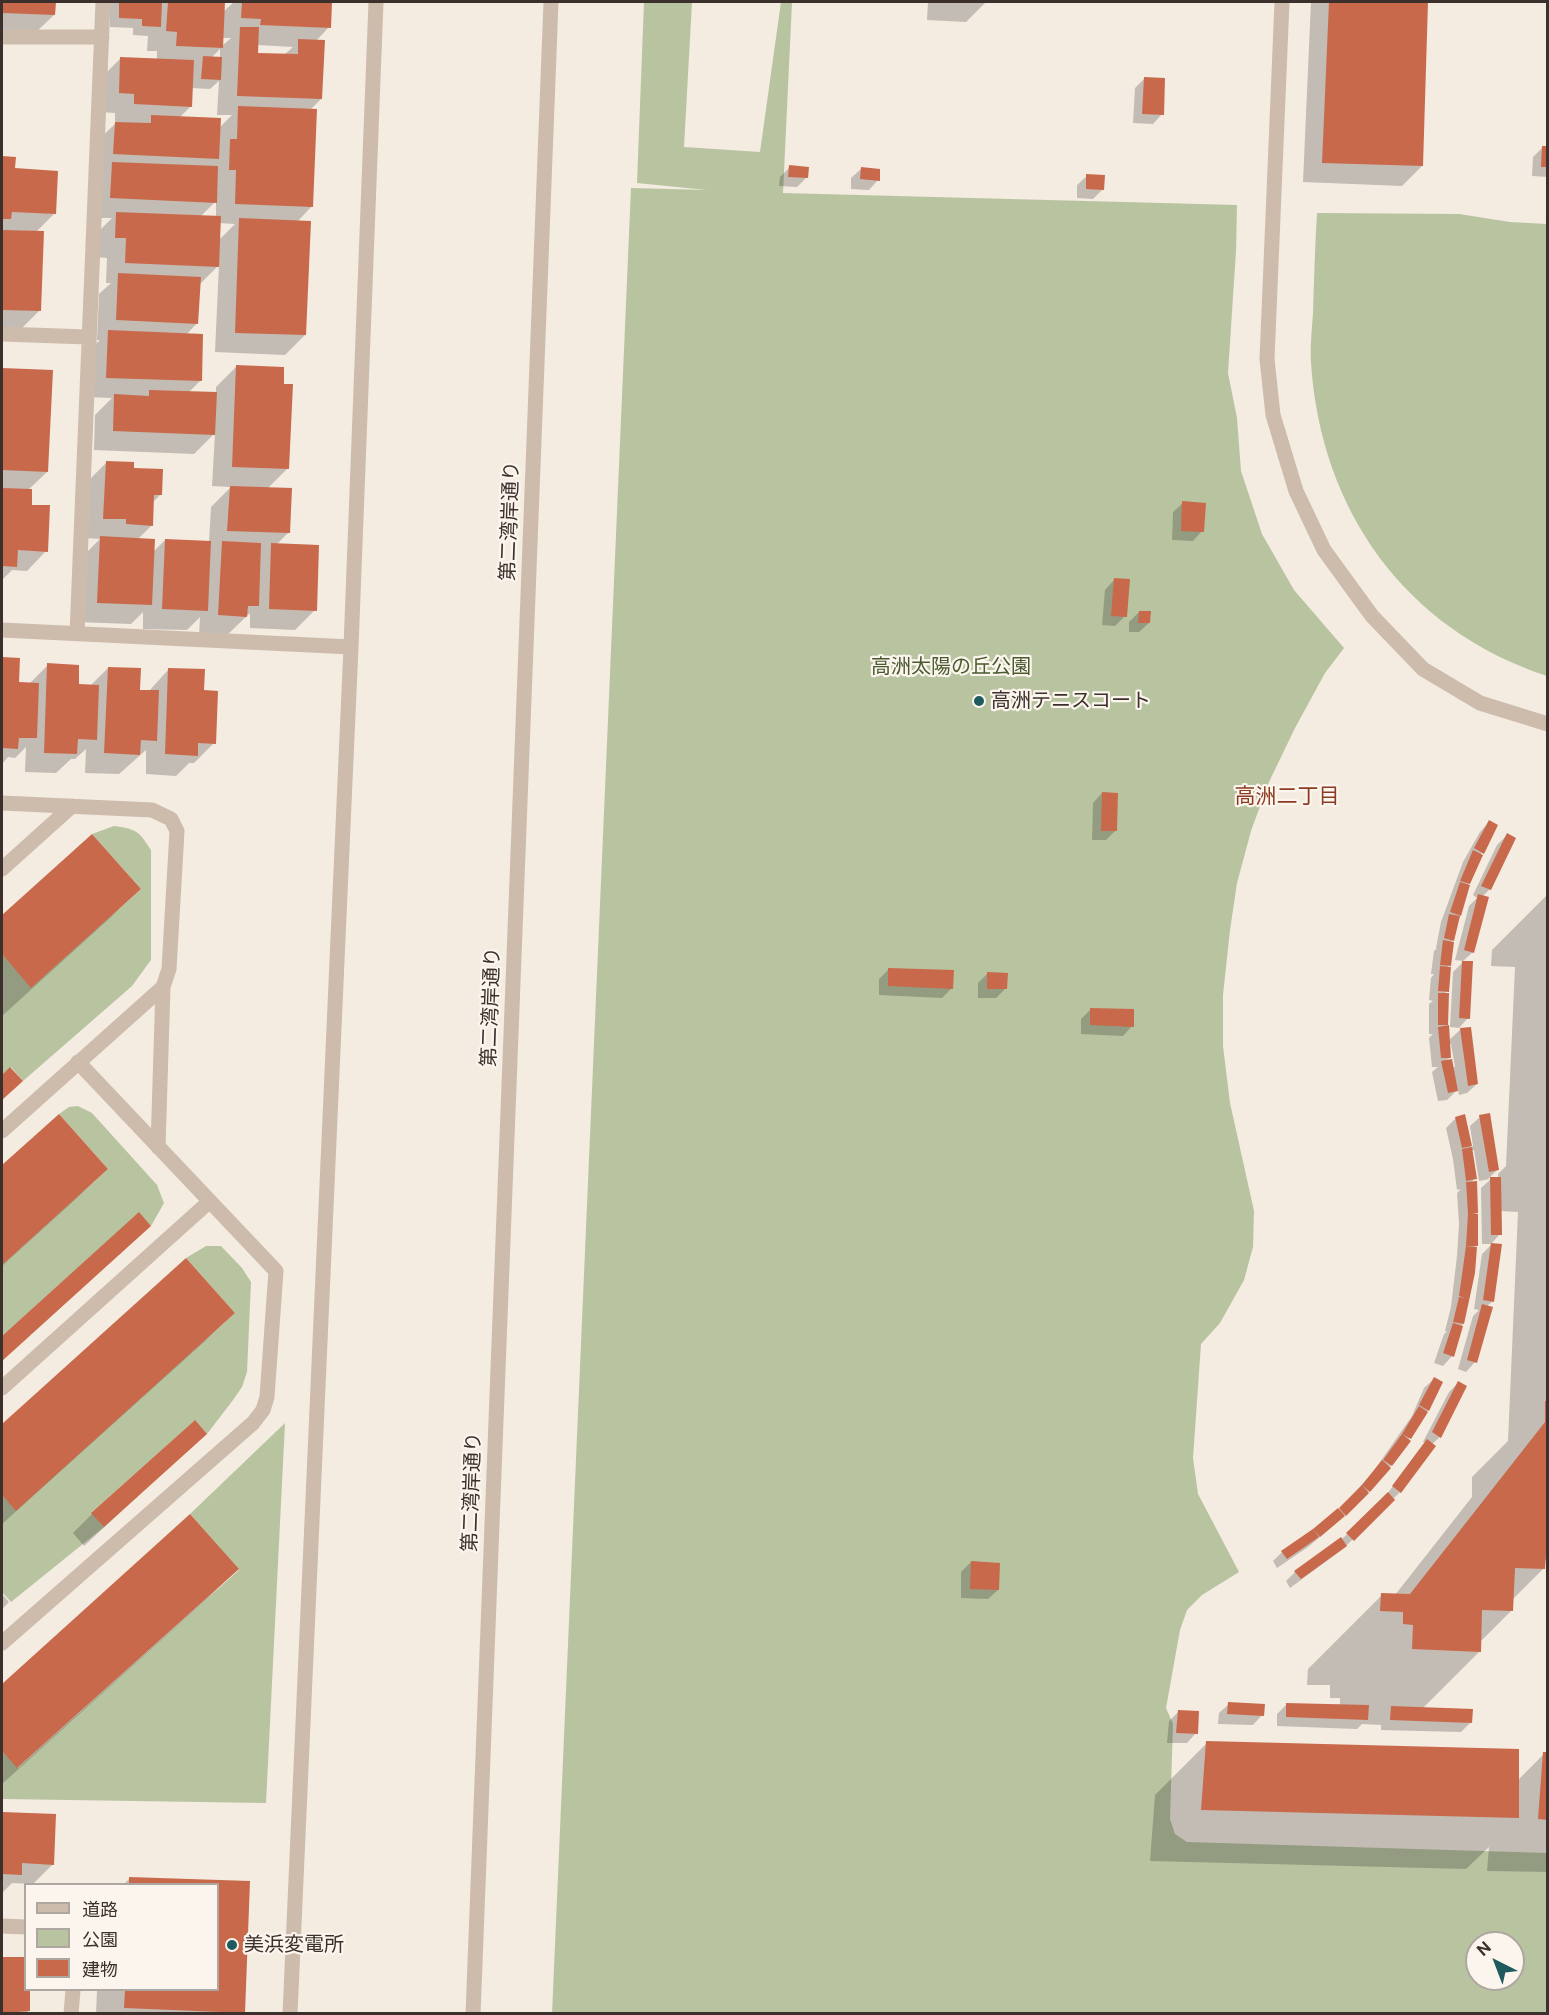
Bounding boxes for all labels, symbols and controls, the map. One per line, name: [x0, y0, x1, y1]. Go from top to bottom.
street label: 第二湾岸通り: [496, 461, 524, 581]
park label: 高洲太陽の丘公園: [871, 655, 1031, 679]
place label: 高洲テニスコート: [991, 689, 1151, 713]
marker: 高洲テニスコート: [972, 694, 986, 708]
district label: 高洲二丁目: [1235, 784, 1339, 810]
street label: 第二湾岸通り: [477, 947, 505, 1067]
street label: 第二湾岸通り: [458, 1432, 486, 1552]
legend: [24, 1883, 219, 1991]
text: 道路: [82, 1899, 118, 1920]
text: 公園: [82, 1929, 118, 1950]
north arrow: [1465, 1931, 1525, 1991]
place label: 美浜変電所: [244, 1933, 344, 1957]
text: N: [1473, 1937, 1495, 1960]
marker: 美浜変電所: [225, 1938, 239, 1952]
text: 建物: [82, 1959, 118, 1980]

